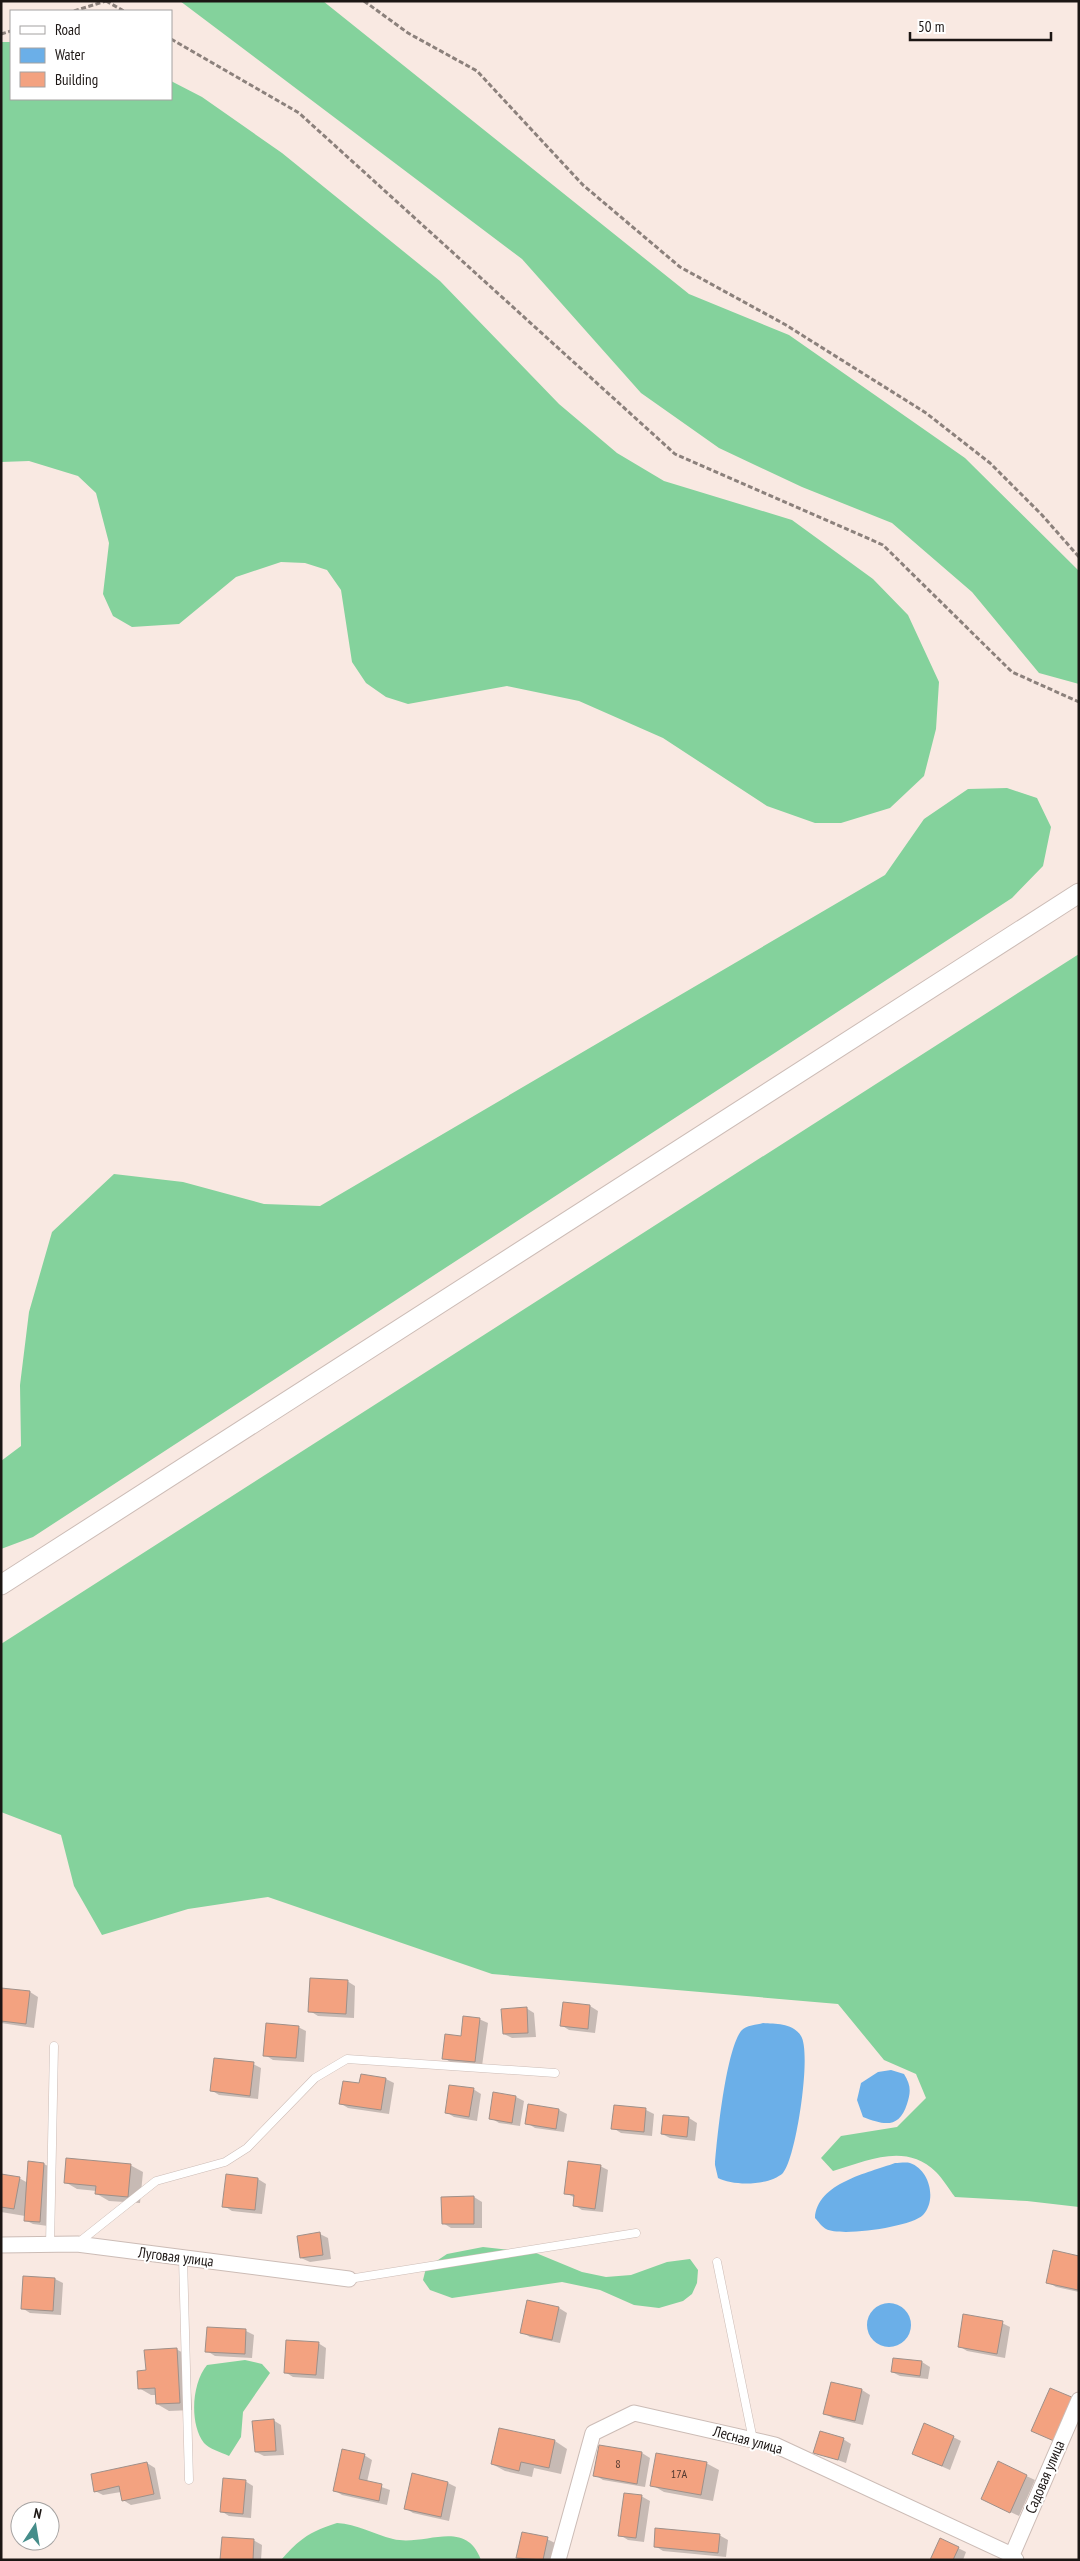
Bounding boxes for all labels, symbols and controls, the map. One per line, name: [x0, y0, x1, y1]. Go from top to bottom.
legend: [10, 10, 172, 100]
scale bar: [910, 10, 1051, 42]
text: 50 m: [918, 17, 944, 36]
text: Road: [55, 20, 81, 39]
text: Water: [55, 45, 86, 64]
text: Building: [55, 70, 98, 89]
street label: Луговая улица: [136, 2242, 215, 2271]
street label: Лесная улица: [710, 2421, 785, 2458]
street label: Садовая улица: [1021, 2437, 1068, 2516]
house number: 8: [615, 2456, 621, 2471]
house number: 17А: [671, 2466, 688, 2481]
north arrow: [10, 2501, 60, 2551]
text: N: [32, 2504, 43, 2523]

